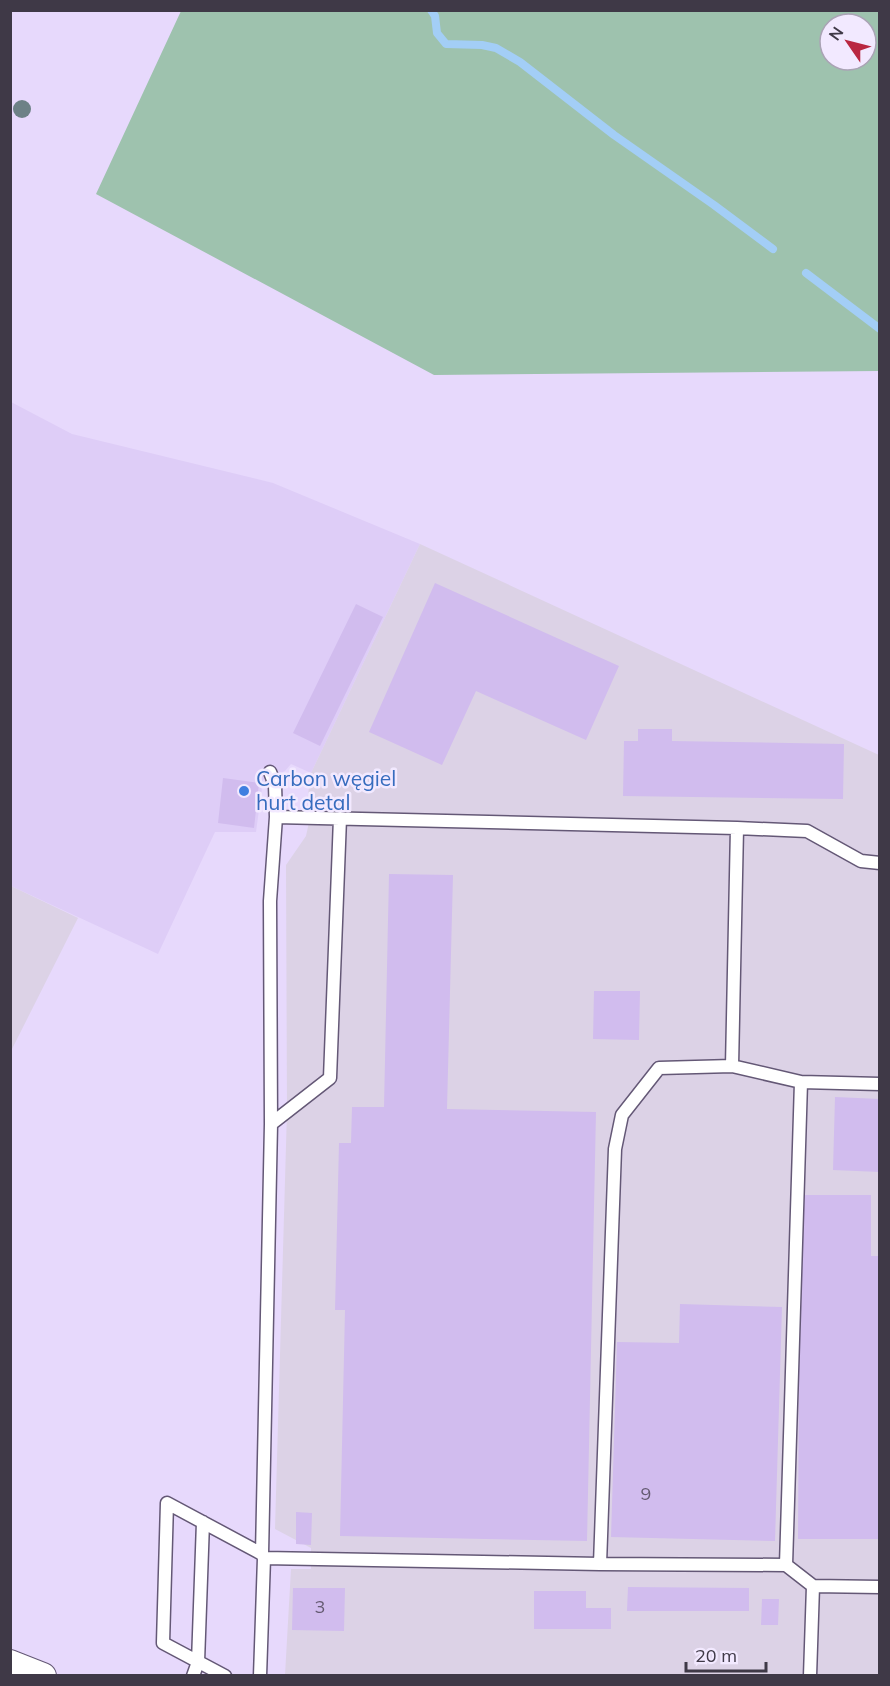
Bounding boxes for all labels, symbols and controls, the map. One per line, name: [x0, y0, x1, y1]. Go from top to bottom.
north arrow: [818, 12, 878, 72]
text: N: [824, 23, 847, 44]
place label: Carbon węgiel hurt detal: [256, 765, 396, 815]
marker: Carbon węgiel hurt detal: [237, 784, 251, 798]
house number: 9: [641, 1482, 651, 1505]
house number: 3: [315, 1595, 325, 1618]
scale bar: [686, 1635, 766, 1673]
text: 20 m: [695, 1644, 737, 1667]

